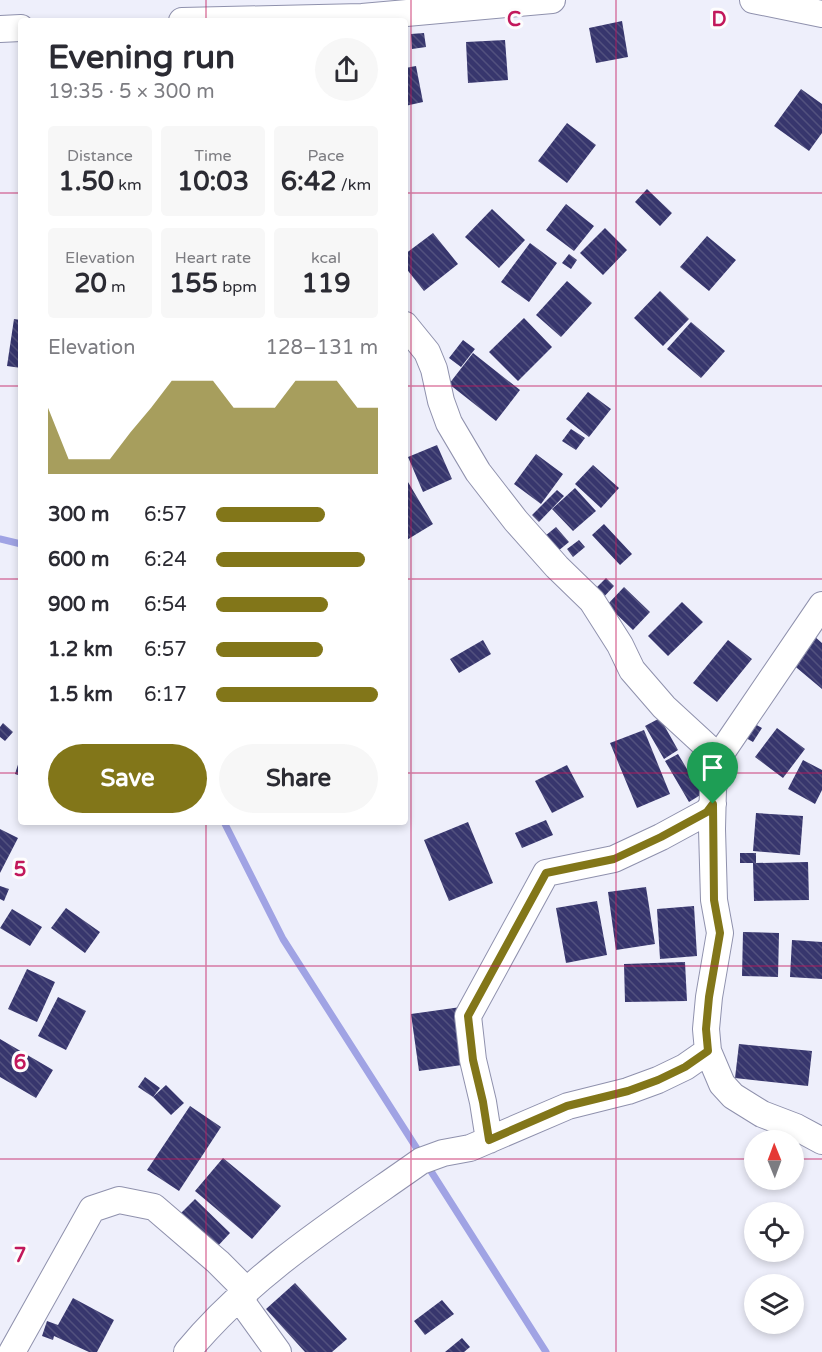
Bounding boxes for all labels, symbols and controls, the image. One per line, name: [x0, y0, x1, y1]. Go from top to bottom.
text: C: [507, 8, 521, 32]
text: D: [711, 8, 727, 32]
text: Evening run: [48, 38, 235, 77]
button: share: [315, 38, 378, 101]
text: 19:35 · 5 × 300 m: [48, 80, 215, 104]
text: Distance: [67, 146, 133, 166]
text: Time: [194, 146, 232, 166]
text: Pace: [308, 146, 344, 166]
text: 1.50: [58, 166, 114, 197]
text: 10:03: [177, 166, 249, 197]
text: 6:42: [281, 166, 337, 197]
text: km: [114, 175, 142, 195]
text: /km: [337, 175, 371, 195]
text: Elevation: [65, 248, 135, 268]
text: Heart rate: [175, 248, 251, 268]
text: kcal: [311, 248, 341, 268]
text: 20: [74, 268, 107, 299]
text: 155: [169, 268, 218, 299]
text: 119: [302, 268, 350, 299]
text: m: [107, 277, 126, 297]
text: bpm: [218, 277, 257, 297]
text: Elevation: [48, 336, 135, 360]
text: 128–131 m: [265, 336, 378, 360]
text: 300 m: [48, 503, 109, 527]
text: 6:57: [144, 503, 187, 527]
text: 600 m: [48, 548, 109, 572]
text: 6:24: [144, 548, 187, 572]
text: 900 m: [48, 593, 109, 617]
text: 6:54: [144, 593, 187, 617]
text: 1.2 km: [48, 638, 113, 662]
text: 6:57: [144, 638, 187, 662]
text: 1.5 km: [48, 683, 113, 707]
text: 6:17: [144, 683, 187, 707]
pin: [687, 742, 738, 804]
button: Save: [48, 744, 207, 813]
button: Share: [219, 744, 378, 813]
icon: arrive: [696, 751, 729, 784]
text: 5: [14, 858, 26, 882]
text: 6: [14, 1051, 26, 1075]
north arrow: [744, 1130, 804, 1190]
map controls: [744, 1130, 804, 1334]
button: locate: [744, 1202, 804, 1262]
text: 7: [14, 1244, 26, 1268]
button: layers: [744, 1274, 804, 1334]

